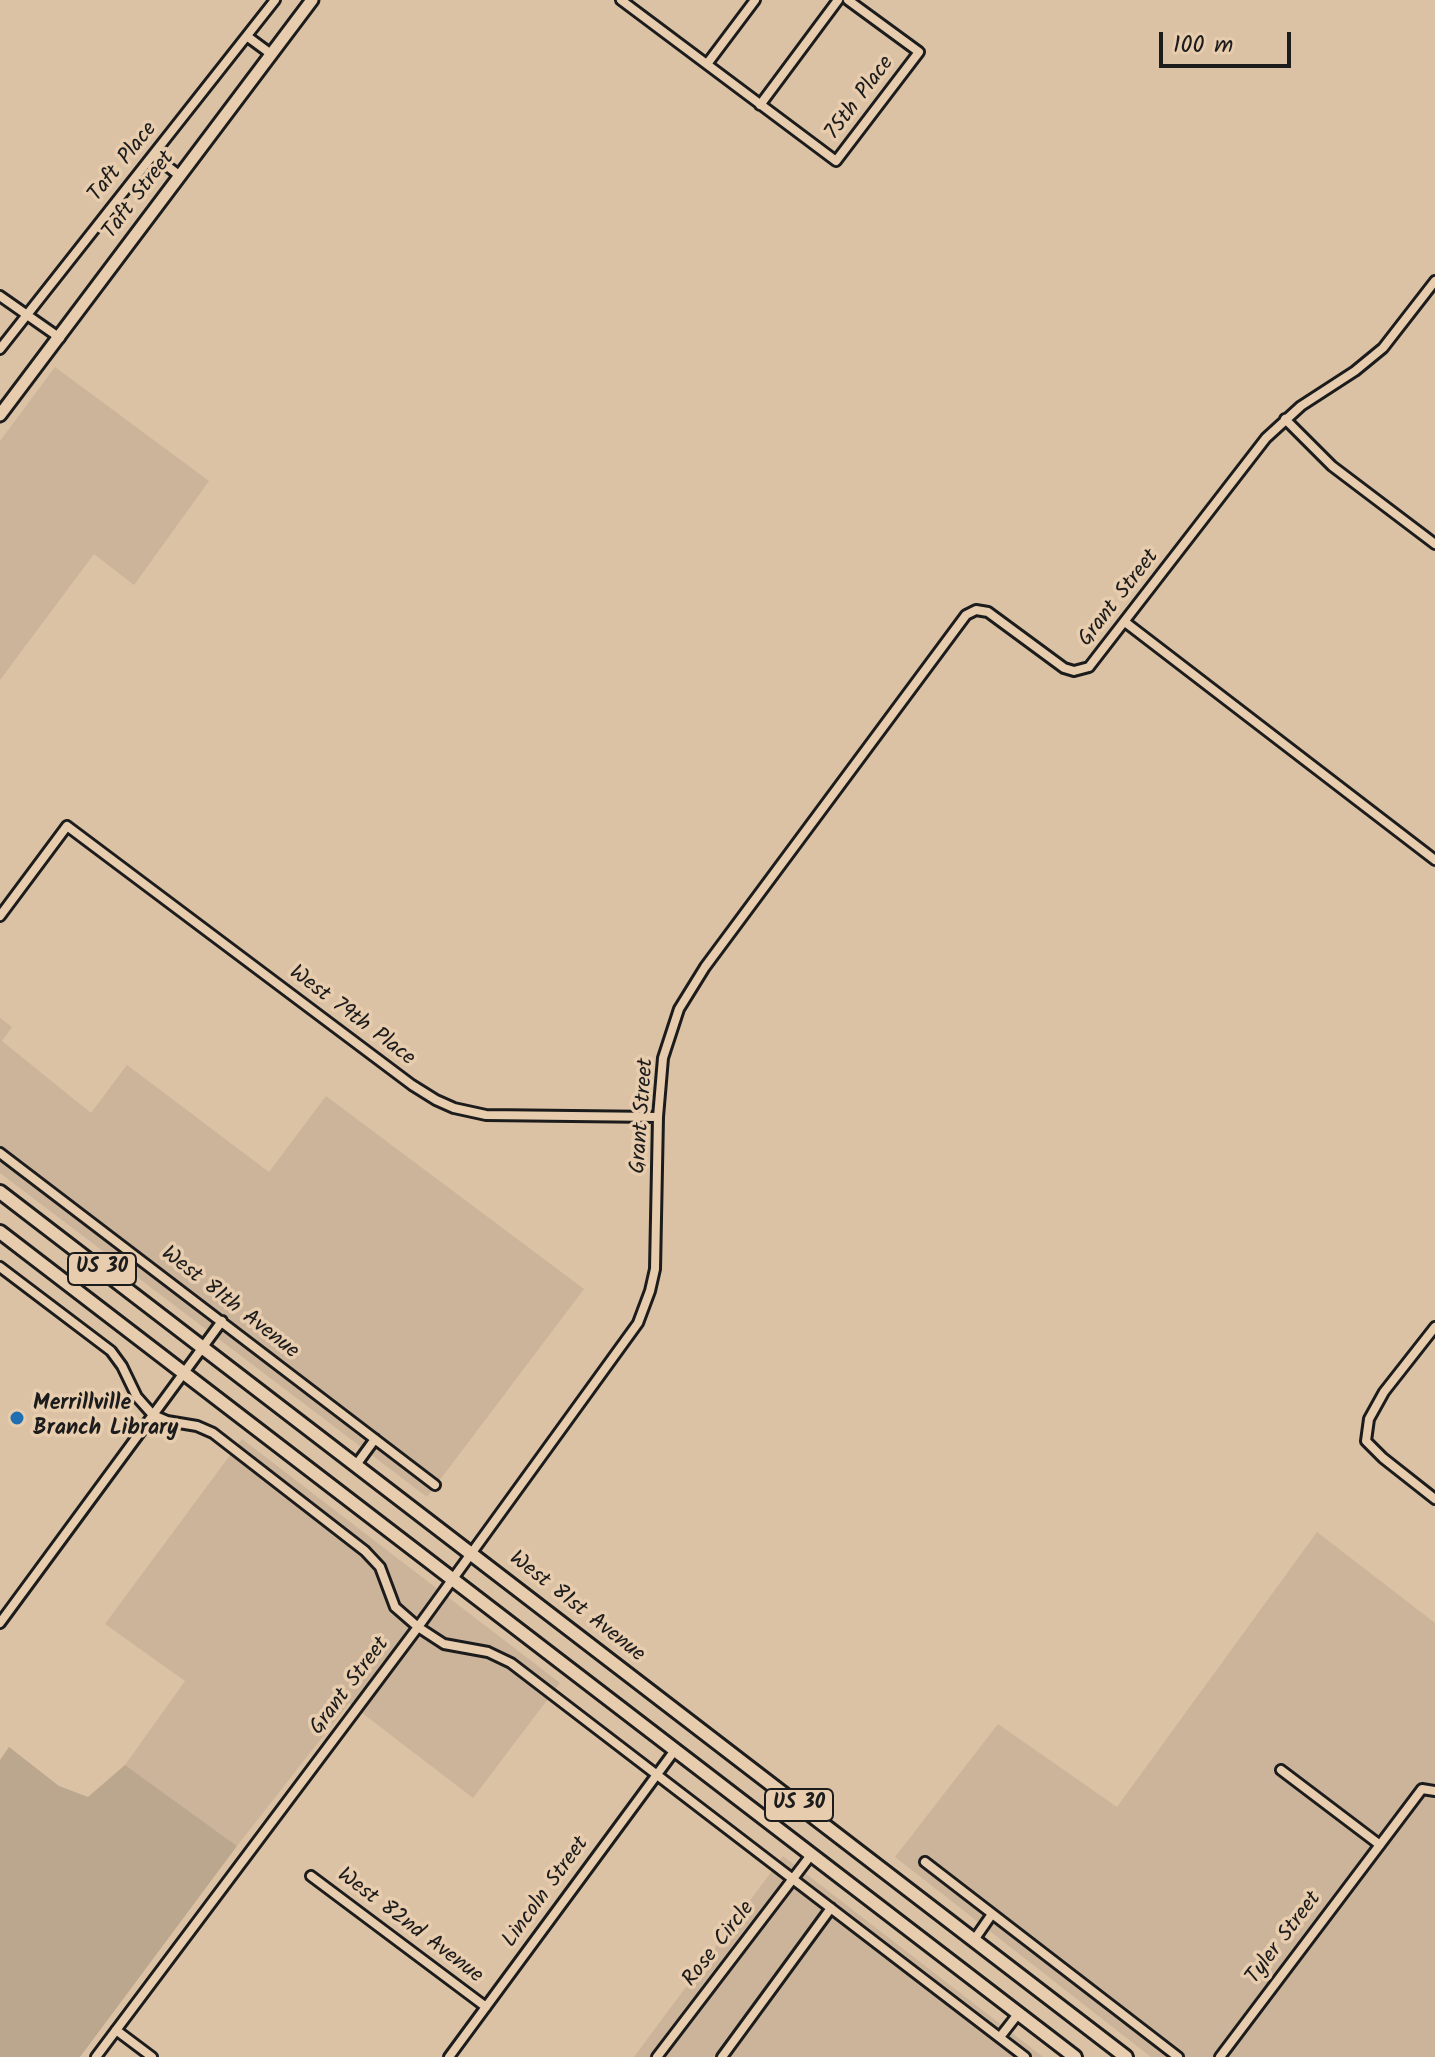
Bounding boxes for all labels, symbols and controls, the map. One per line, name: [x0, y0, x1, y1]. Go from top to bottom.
scale bar: [1163, 16, 1295, 66]
text: 100 m: [1173, 26, 1233, 65]
street label: 75th Place: [821, 52, 901, 146]
street label: Taft Place: [84, 118, 164, 208]
street label: Taft Street: [98, 147, 182, 245]
street label: Grant Street: [1074, 545, 1166, 653]
street label: West 79th Place: [283, 961, 419, 1073]
street label: Grant Street: [627, 1057, 661, 1175]
street label: West 81th Avenue: [155, 1242, 303, 1366]
road number: US 30: [68, 1253, 136, 1285]
place label: Merrillville Branch Library: [33, 1392, 179, 1444]
marker: Merrillville Branch Library: [8, 1409, 26, 1427]
street label: West 81st Avenue: [503, 1547, 649, 1669]
street label: Grant Street: [306, 1633, 396, 1741]
road number: US 30: [765, 1789, 833, 1821]
street label: Lincoln Street: [498, 1832, 596, 1954]
street label: West 82nd Avenue: [331, 1863, 487, 1991]
street label: Tyler Street: [1242, 1887, 1328, 1991]
street label: Rose Circle: [678, 1897, 762, 1993]

